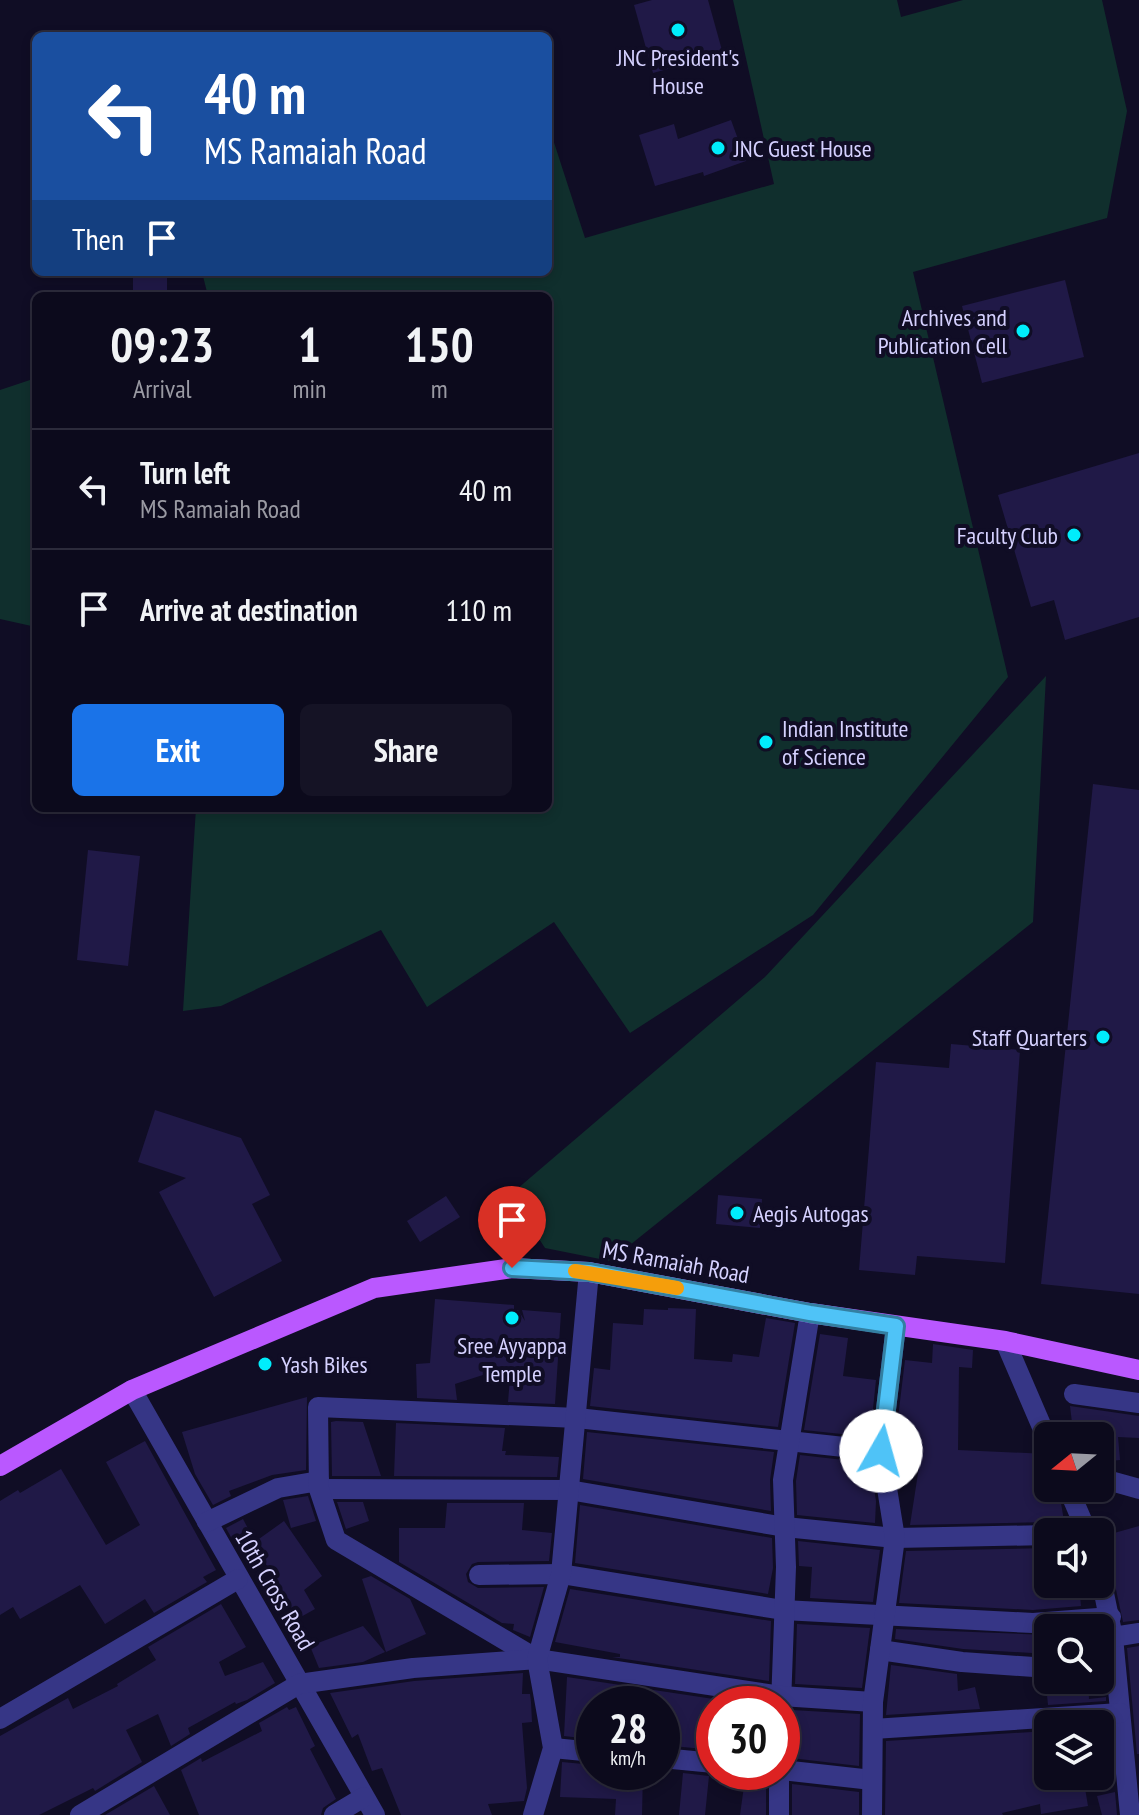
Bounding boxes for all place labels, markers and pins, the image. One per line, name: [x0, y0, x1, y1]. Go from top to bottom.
marker: JNC President's House: [669, 21, 687, 39]
place label: JNC President's House: [616, 42, 739, 101]
place label: JNC Guest House: [733, 133, 872, 164]
marker: JNC Guest House: [709, 139, 727, 157]
place label: Archives and Publication Cell: [878, 302, 1007, 361]
marker: Archives and Publication Cell: [1014, 322, 1032, 340]
place label: Faculty Club: [957, 520, 1058, 551]
marker: Faculty Club: [1065, 526, 1083, 544]
place label: Indian Institute of Science: [782, 713, 908, 772]
marker: Indian Institute of Science: [757, 733, 775, 751]
place label: Staff Quarters: [972, 1022, 1087, 1053]
marker: Staff Quarters: [1094, 1028, 1112, 1046]
pin: [478, 1186, 546, 1268]
place label: Aegis Autogas: [753, 1198, 869, 1229]
marker: Aegis Autogas: [728, 1204, 746, 1222]
marker: Sree Ayyappa Temple: [503, 1309, 521, 1327]
place label: Sree Ayyappa Temple: [457, 1330, 567, 1389]
place label: Yash Bikes: [281, 1349, 368, 1380]
marker: Yash Bikes: [256, 1355, 274, 1373]

